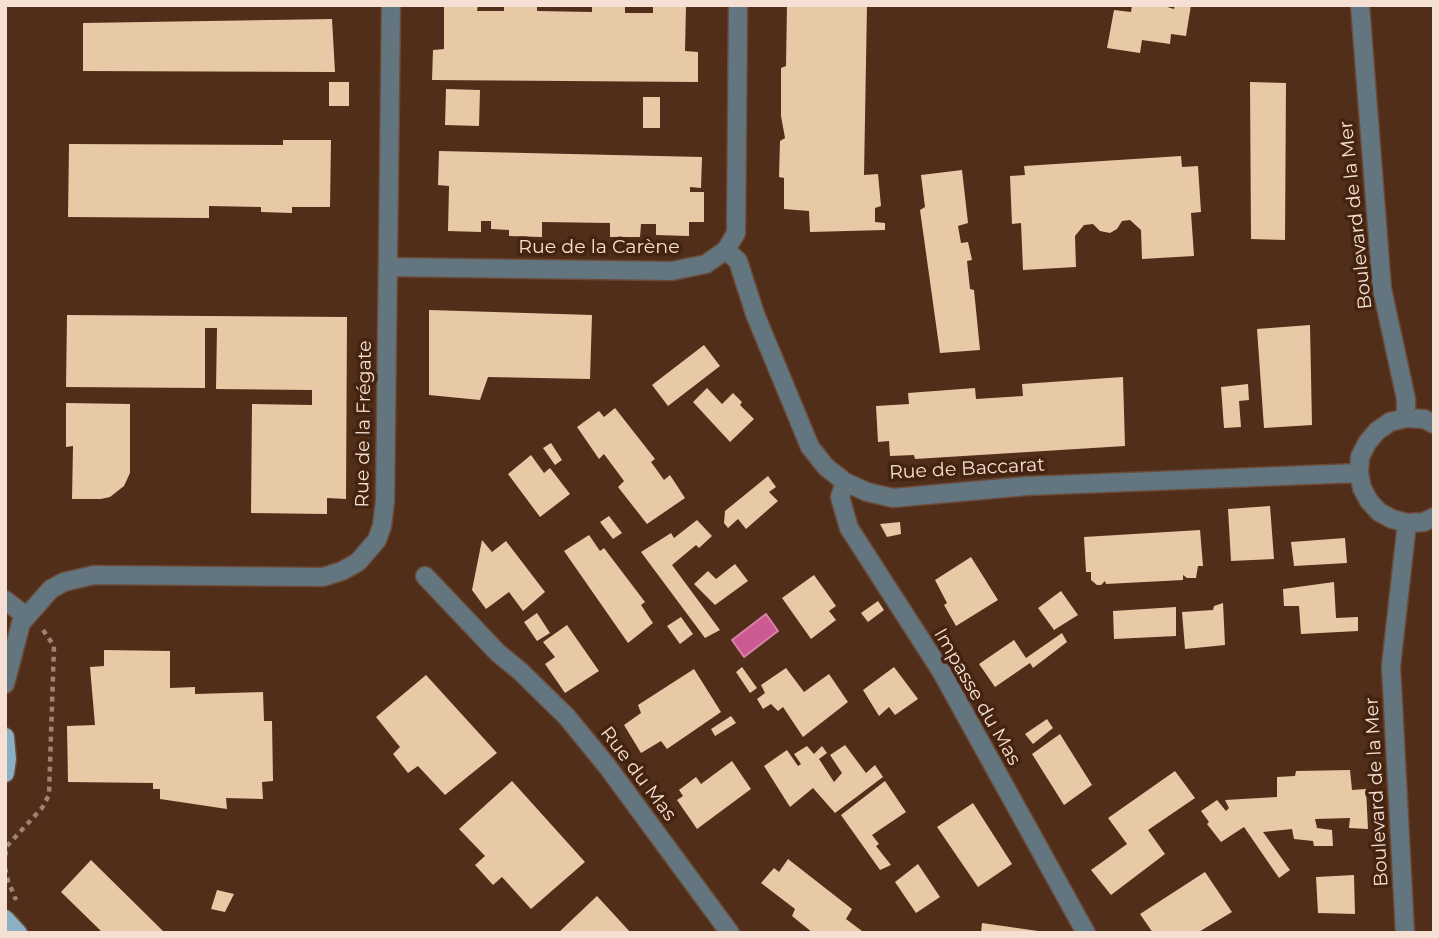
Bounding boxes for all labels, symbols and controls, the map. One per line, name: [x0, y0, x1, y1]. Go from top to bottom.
street label: Boulevard de la Mer: [1335, 120, 1377, 310]
street label: Rue de la Carène: [518, 236, 680, 258]
street label: Rue de la Frégate: [351, 340, 377, 508]
street label: Rue de Baccarat: [888, 454, 1046, 484]
street label: Impasse du Mas: [929, 625, 1025, 769]
street label: Boulevard de la Mer: [1361, 697, 1393, 887]
street label: Rue du Mas: [595, 722, 681, 826]

